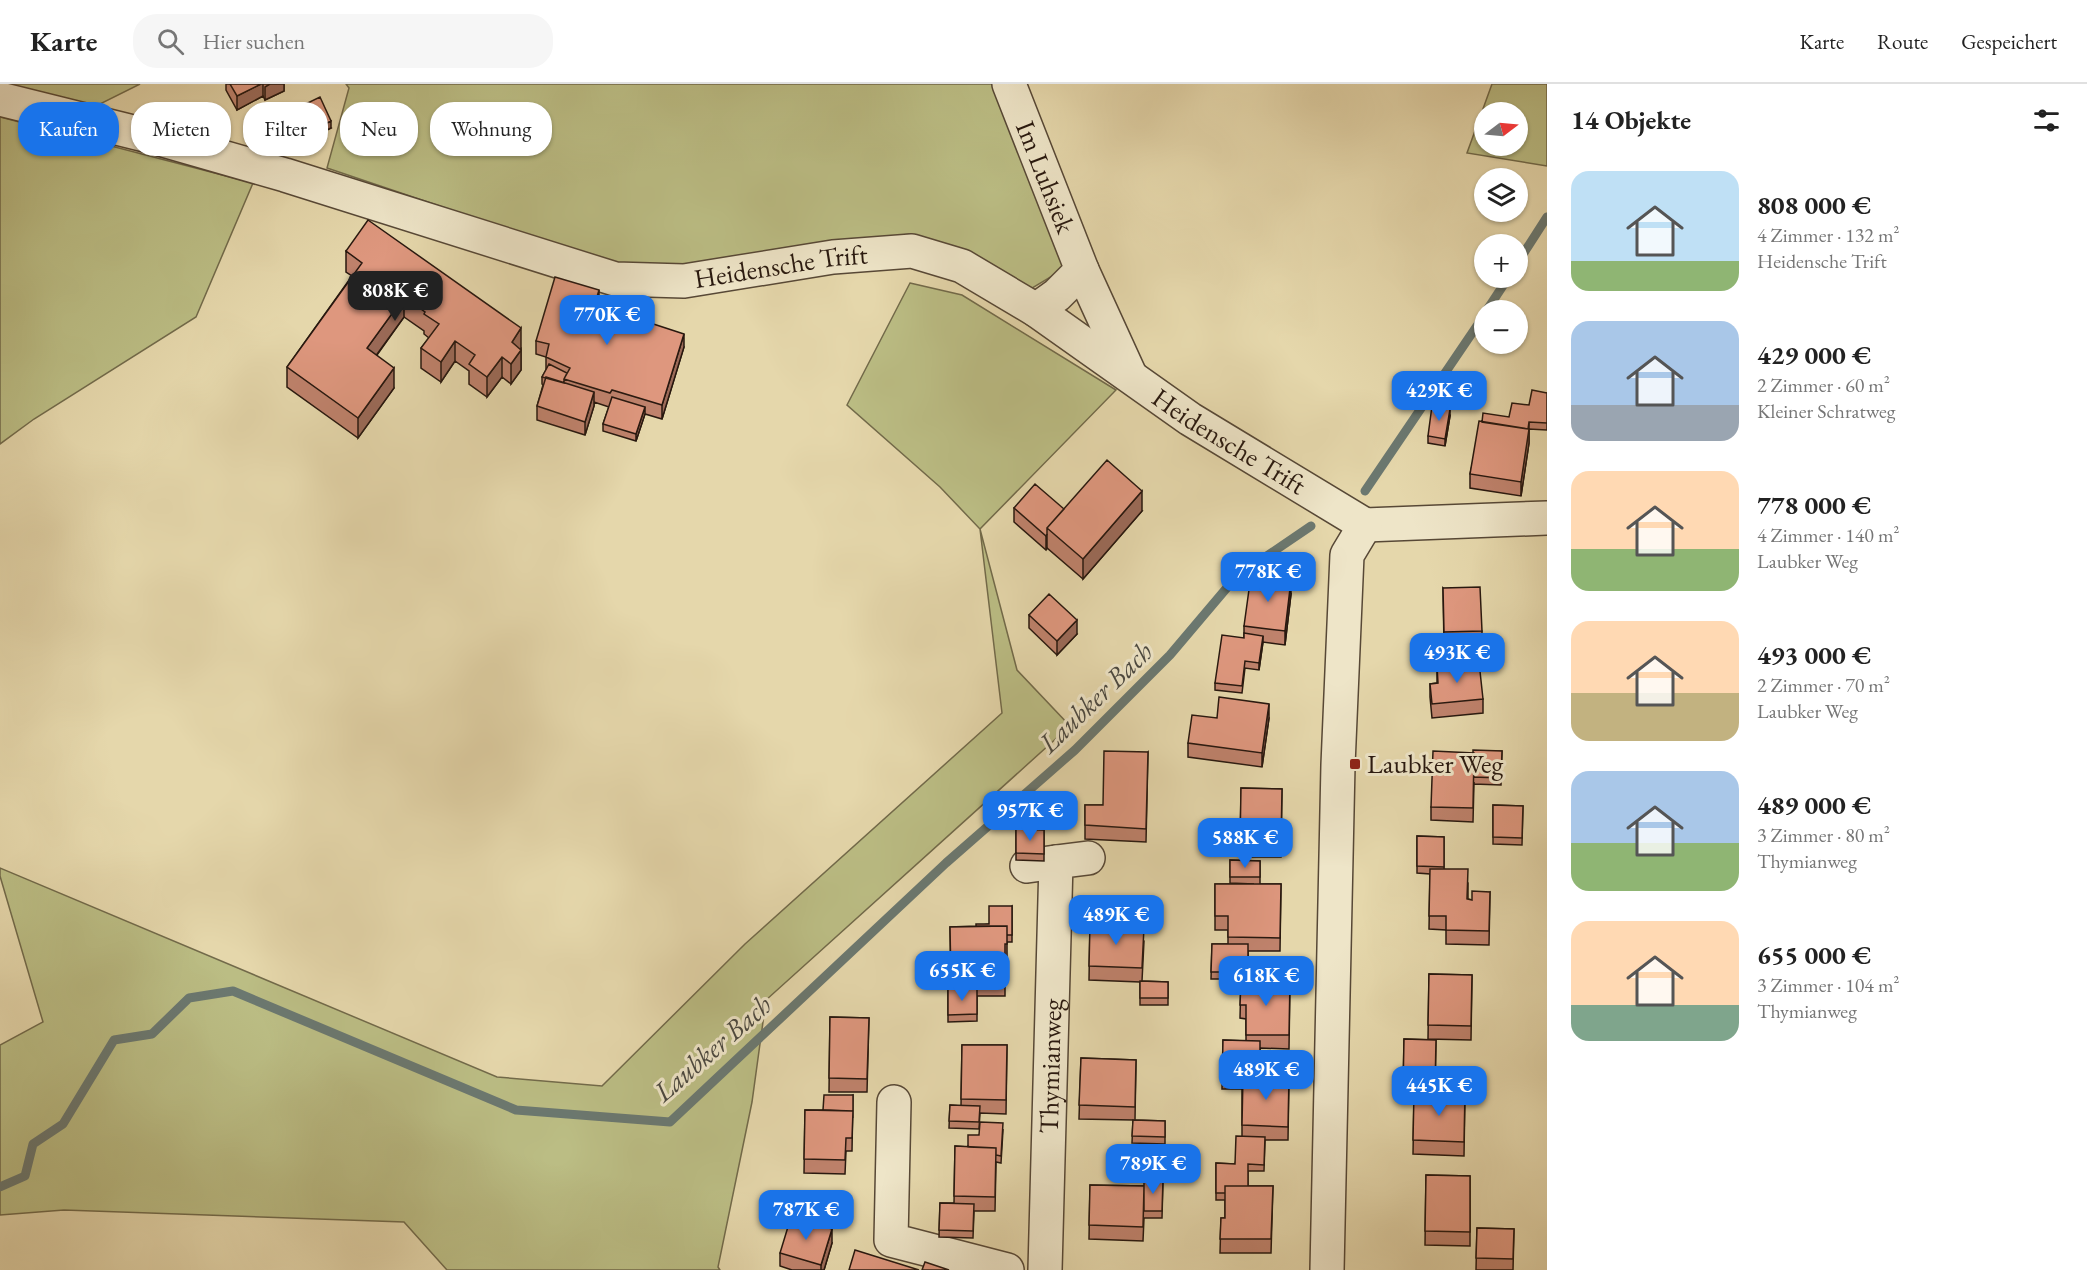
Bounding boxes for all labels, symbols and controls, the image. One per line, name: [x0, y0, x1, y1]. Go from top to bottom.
search box: [133, 14, 553, 68]
text: Karte: [30, 23, 97, 59]
icon: search: [154, 25, 187, 58]
text: Hier suchen: [202, 27, 305, 56]
text: Karte: [1800, 28, 1844, 55]
text: Route: [1877, 28, 1928, 55]
text: Gespeichert: [1961, 28, 2057, 55]
chip: Kaufen: [18, 102, 119, 156]
chip: Mieten: [131, 102, 231, 156]
chip: Filter: [243, 102, 328, 156]
chip: Neu: [340, 102, 418, 156]
chip: Wohnung: [430, 102, 552, 156]
north arrow: [1474, 102, 1528, 156]
map controls: [1474, 102, 1528, 354]
text: 14 Objekte: [1571, 103, 1691, 137]
icon: filters: [2030, 104, 2063, 137]
street label: Im Luhsiek: [1008, 116, 1084, 239]
button: layers: [1474, 168, 1528, 222]
text: 808 000 €: [1757, 188, 1871, 222]
icon: home: [1619, 195, 1691, 267]
text: 4 Zimmer · 132 m²: [1757, 222, 1900, 248]
button: +: [1474, 234, 1528, 288]
street label: Heidensche Trift: [691, 236, 869, 296]
text: Heidensche Trift: [1757, 248, 1887, 274]
pin: 808K €: [346, 271, 444, 322]
text: 808K €: [362, 277, 428, 303]
pin: 770K €: [558, 295, 656, 346]
button: −: [1474, 300, 1528, 354]
text: 770K €: [574, 301, 640, 327]
text: 429 000 €: [1757, 338, 1871, 372]
icon: home: [1619, 345, 1691, 417]
pin: 429K €: [1390, 371, 1488, 422]
text: 2 Zimmer · 60 m²: [1757, 372, 1890, 398]
text: 429K €: [1406, 377, 1472, 403]
street label: Heidensche Trift: [1145, 380, 1313, 502]
text: Kleiner Schratweg: [1757, 398, 1896, 424]
text: 778 000 €: [1757, 488, 1871, 522]
icon: home: [1619, 495, 1691, 567]
text: 4 Zimmer · 140 m²: [1757, 522, 1900, 548]
text: Laubker Weg: [1757, 548, 1858, 574]
pin: 778K €: [1219, 552, 1317, 603]
text: 778K €: [1235, 558, 1301, 584]
water label: Laubker Bach: [1029, 633, 1160, 761]
pin: 493K €: [1408, 633, 1506, 684]
text: 493 000 €: [1757, 638, 1871, 672]
text: 493K €: [1424, 639, 1490, 665]
icon: home: [1619, 645, 1691, 717]
text: 2 Zimmer · 70 m²: [1757, 672, 1890, 698]
text: Laubker Weg: [1757, 698, 1858, 724]
place label: Laubker Weg: [1367, 746, 1503, 781]
marker: Laubker Weg: [1348, 757, 1362, 771]
text: 489 000 €: [1757, 788, 1871, 822]
pin: 957K €: [981, 791, 1079, 842]
icon: home: [1619, 795, 1691, 867]
text: 957K €: [997, 797, 1063, 823]
pin: 588K €: [1196, 818, 1294, 869]
text: 3 Zimmer · 80 m²: [1757, 822, 1890, 848]
text: 588K €: [1212, 824, 1278, 850]
text: Thymianweg: [1757, 848, 1857, 874]
pin: 489K €: [1067, 895, 1165, 946]
text: 489K €: [1083, 901, 1149, 927]
text: 655 000 €: [1757, 938, 1871, 972]
icon: home: [1619, 945, 1691, 1017]
pin: 655K €: [913, 951, 1011, 1002]
pin: 618K €: [1217, 956, 1315, 1007]
text: 655K €: [929, 957, 995, 983]
text: 618K €: [1233, 962, 1299, 988]
text: 3 Zimmer · 104 m²: [1757, 972, 1900, 998]
water label: Laubker Bach: [645, 987, 779, 1110]
street label: Thymianweg: [1031, 998, 1069, 1134]
text: Thymianweg: [1757, 998, 1857, 1024]
pin: 489K €: [1217, 1050, 1315, 1101]
text: 489K €: [1233, 1056, 1299, 1082]
pin: 445K €: [1390, 1066, 1488, 1117]
text: 445K €: [1406, 1072, 1472, 1098]
pin: 789K €: [1104, 1144, 1202, 1195]
text: 789K €: [1120, 1150, 1186, 1176]
pin: 787K €: [757, 1190, 855, 1241]
text: 787K €: [773, 1196, 839, 1222]

